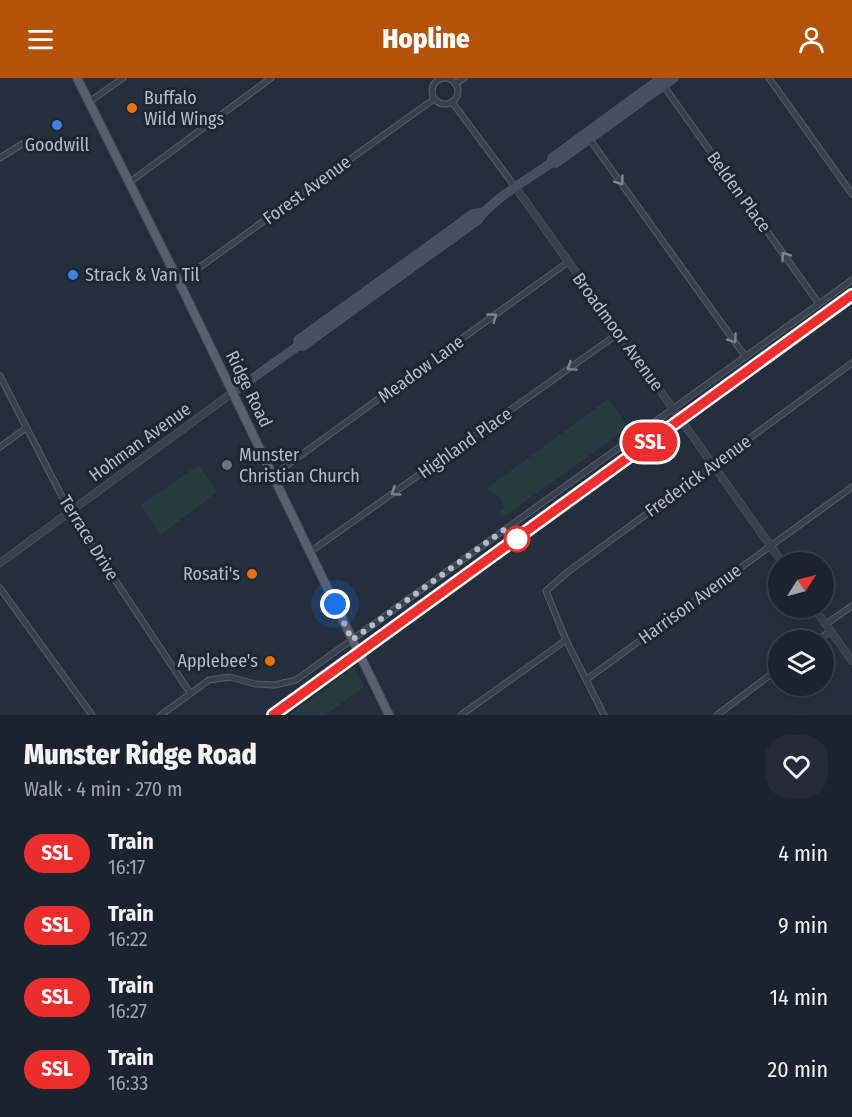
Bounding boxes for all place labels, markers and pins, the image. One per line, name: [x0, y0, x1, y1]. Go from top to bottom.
place label: Buffalo Wild Wings: [144, 87, 224, 130]
marker: Buffalo Wild Wings: [125, 101, 139, 115]
marker: Goodwill: [50, 118, 64, 132]
place label: Goodwill: [25, 134, 90, 156]
place label: Strack & Van Til: [85, 264, 200, 286]
marker: Strack & Van Til: [66, 268, 80, 282]
place label: Munster Christian Church: [239, 444, 360, 487]
marker: Munster Christian Church: [220, 458, 234, 472]
unlabelled marker: [504, 526, 530, 552]
place label: Rosati's: [183, 563, 240, 585]
marker: Rosati's: [245, 567, 259, 581]
place label: Applebee's: [178, 650, 258, 672]
marker: Applebee's: [263, 654, 277, 668]

